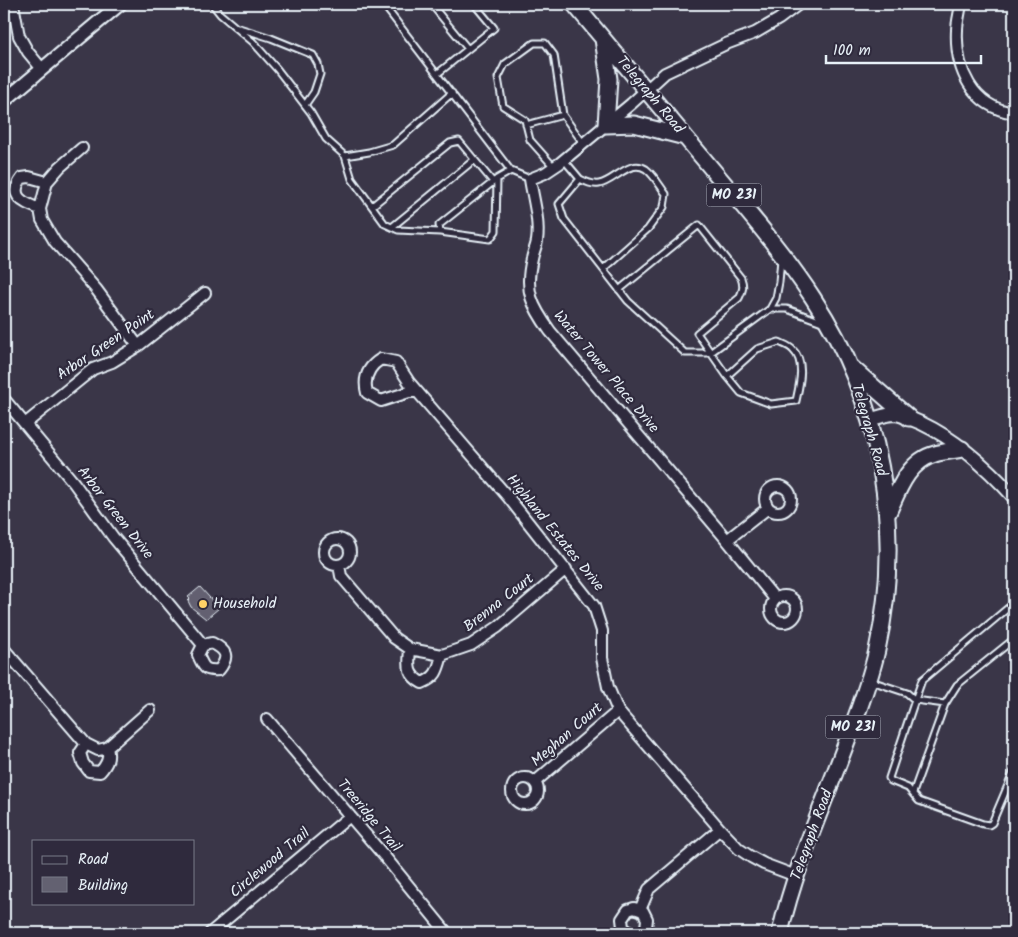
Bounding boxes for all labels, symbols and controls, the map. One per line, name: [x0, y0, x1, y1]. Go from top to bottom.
scale bar: [826, 32, 980, 64]
text: 100 m: [833, 39, 871, 63]
street label: Telegraph Road: [610, 51, 690, 140]
road number: MO 231: [706, 184, 762, 206]
street label: Arbor Green Point: [52, 303, 160, 387]
street label: Water Tower Place Drive: [547, 305, 665, 439]
street label: Telegraph Road: [844, 381, 894, 480]
street label: Arbor Green Drive: [71, 461, 159, 565]
street label: Highland Estates Drive: [500, 469, 610, 597]
street label: Brenna Court: [458, 568, 540, 638]
place label: Household: [213, 592, 277, 616]
marker: Household: [197, 598, 209, 610]
street label: Meghan Court: [526, 697, 608, 773]
road number: MO 231: [826, 716, 880, 739]
street label: Treeridge Trail: [331, 774, 407, 858]
street label: Telegraph Road: [784, 785, 840, 884]
street label: Circlewood Trail: [224, 822, 316, 904]
legend: [32, 840, 195, 904]
text: Road: [78, 848, 109, 872]
text: Building: [78, 874, 128, 898]

